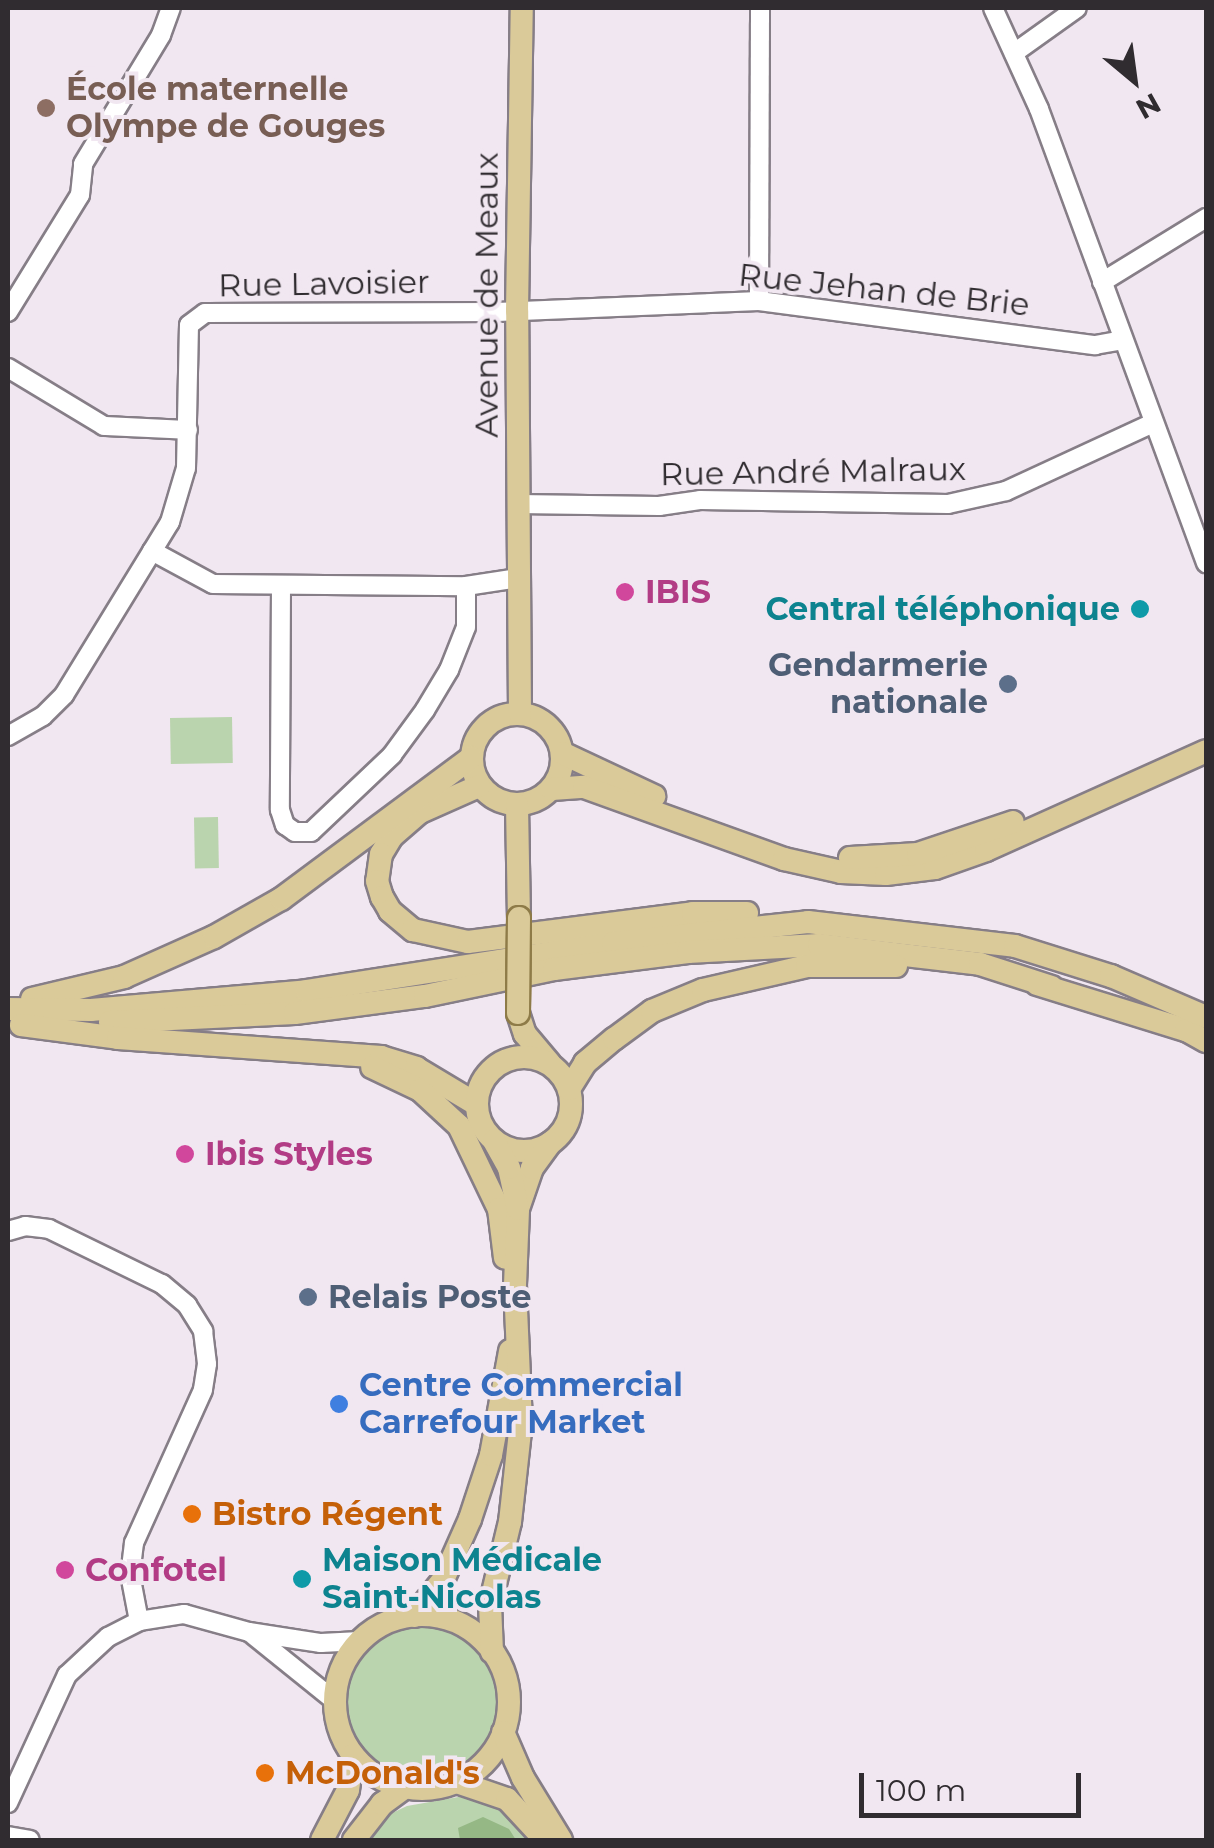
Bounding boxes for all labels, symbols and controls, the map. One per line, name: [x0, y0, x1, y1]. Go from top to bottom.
north arrow: [1084, 30, 1184, 130]
place label: École maternelle Olympe de Gouges: [66, 71, 385, 146]
text: N: [1130, 86, 1167, 127]
marker: École maternelle Olympe de Gouges: [35, 97, 57, 119]
street label: Avenue de Meaux: [468, 152, 506, 438]
street label: Rue Jehan de Brie: [737, 256, 1031, 324]
street label: Rue Lavoisier: [218, 263, 430, 305]
street label: Rue André Malraux: [660, 450, 966, 494]
place label: IBIS: [645, 573, 711, 611]
marker: IBIS: [614, 581, 636, 603]
place label: Central téléphonique: [766, 590, 1120, 628]
marker: Central téléphonique: [1129, 598, 1151, 620]
place label: Gendarmerie nationale: [768, 647, 988, 722]
marker: Gendarmerie nationale: [997, 673, 1019, 695]
place label: Ibis Styles: [205, 1135, 373, 1173]
marker: Ibis Styles: [174, 1143, 196, 1165]
place label: Relais Poste: [328, 1278, 531, 1316]
marker: Relais Poste: [297, 1286, 319, 1308]
place label: Centre Commercial Carrefour Market: [359, 1367, 683, 1442]
marker: Centre Commercial Carrefour Market: [328, 1393, 350, 1415]
place label: Bistro Régent: [212, 1495, 443, 1533]
marker: Bistro Régent: [181, 1503, 203, 1525]
place label: Maison Médicale Saint-Nicolas: [322, 1542, 602, 1617]
place label: Confotel: [85, 1551, 227, 1589]
marker: Confotel: [54, 1559, 76, 1581]
marker: Maison Médicale Saint-Nicolas: [291, 1568, 313, 1590]
scale bar: [864, 1753, 1086, 1815]
place label: McDonald's: [285, 1754, 480, 1792]
marker: McDonald's: [254, 1762, 276, 1784]
text: 100 m: [876, 1772, 966, 1809]

